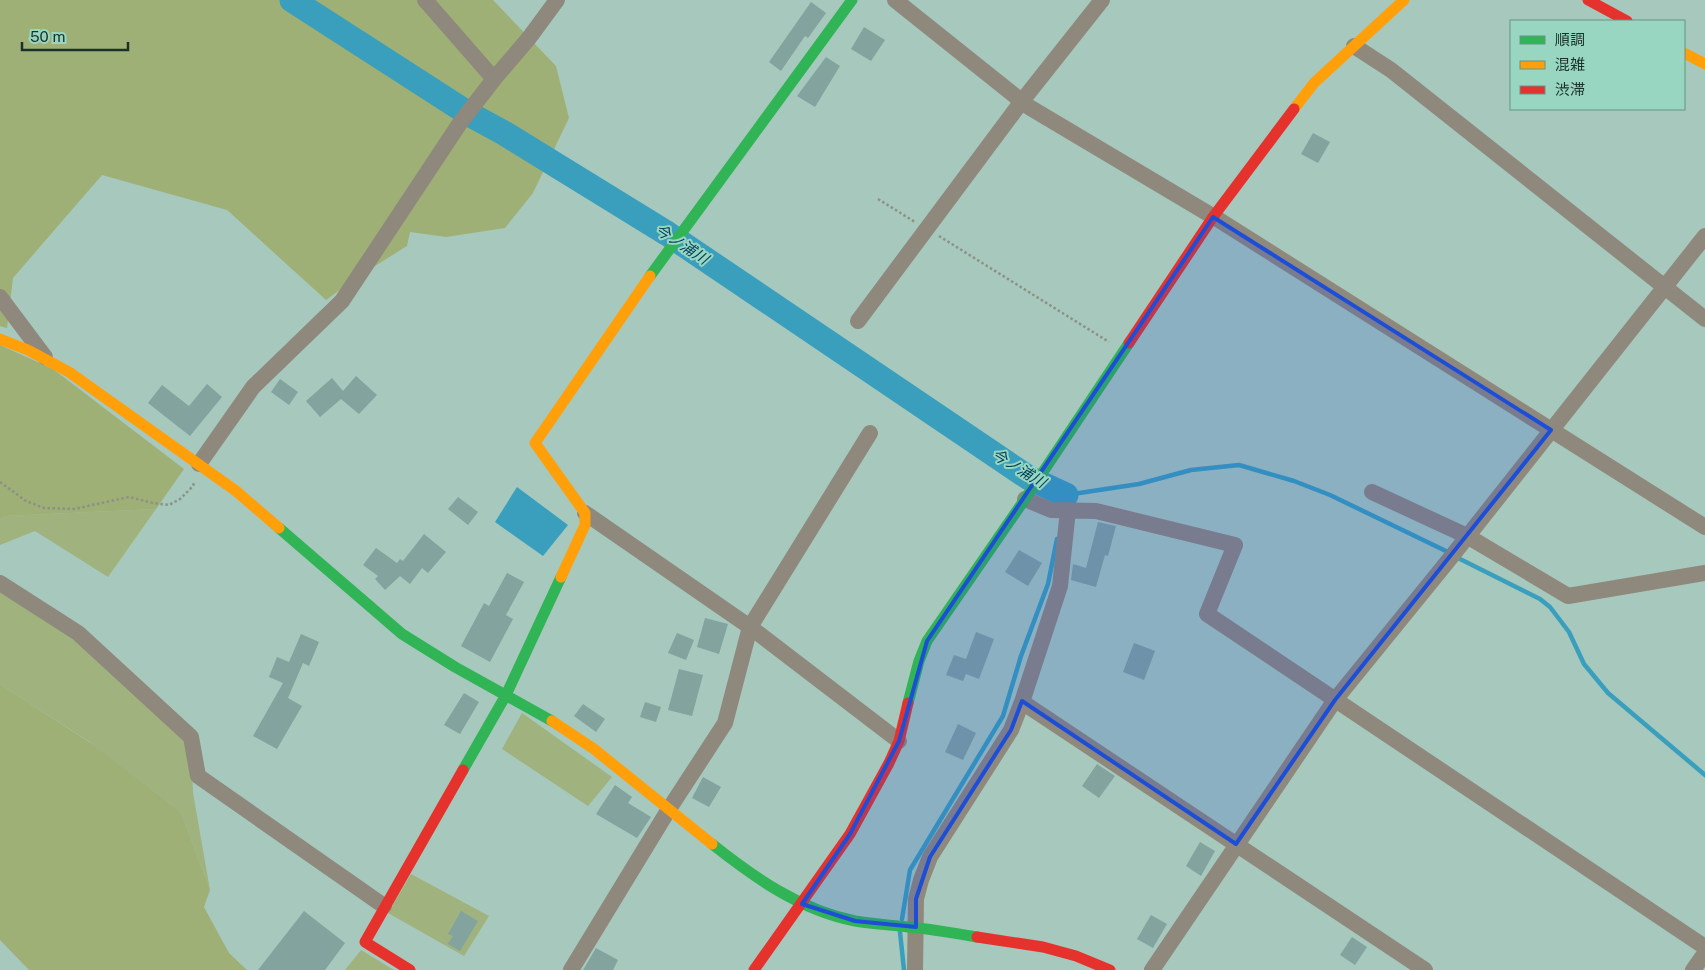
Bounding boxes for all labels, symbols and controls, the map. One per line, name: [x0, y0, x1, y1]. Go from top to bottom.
scale bar: [22, 20, 129, 52]
legend: [1510, 20, 1685, 110]
text: 50 m: [30, 28, 65, 45]
text: 順調: [1555, 31, 1585, 48]
text: 混雑: [1555, 56, 1585, 73]
text: 渋滞: [1555, 81, 1585, 98]
water label: 今ノ浦川: [652, 221, 713, 269]
water label: 今ノ浦川: [989, 445, 1051, 492]

